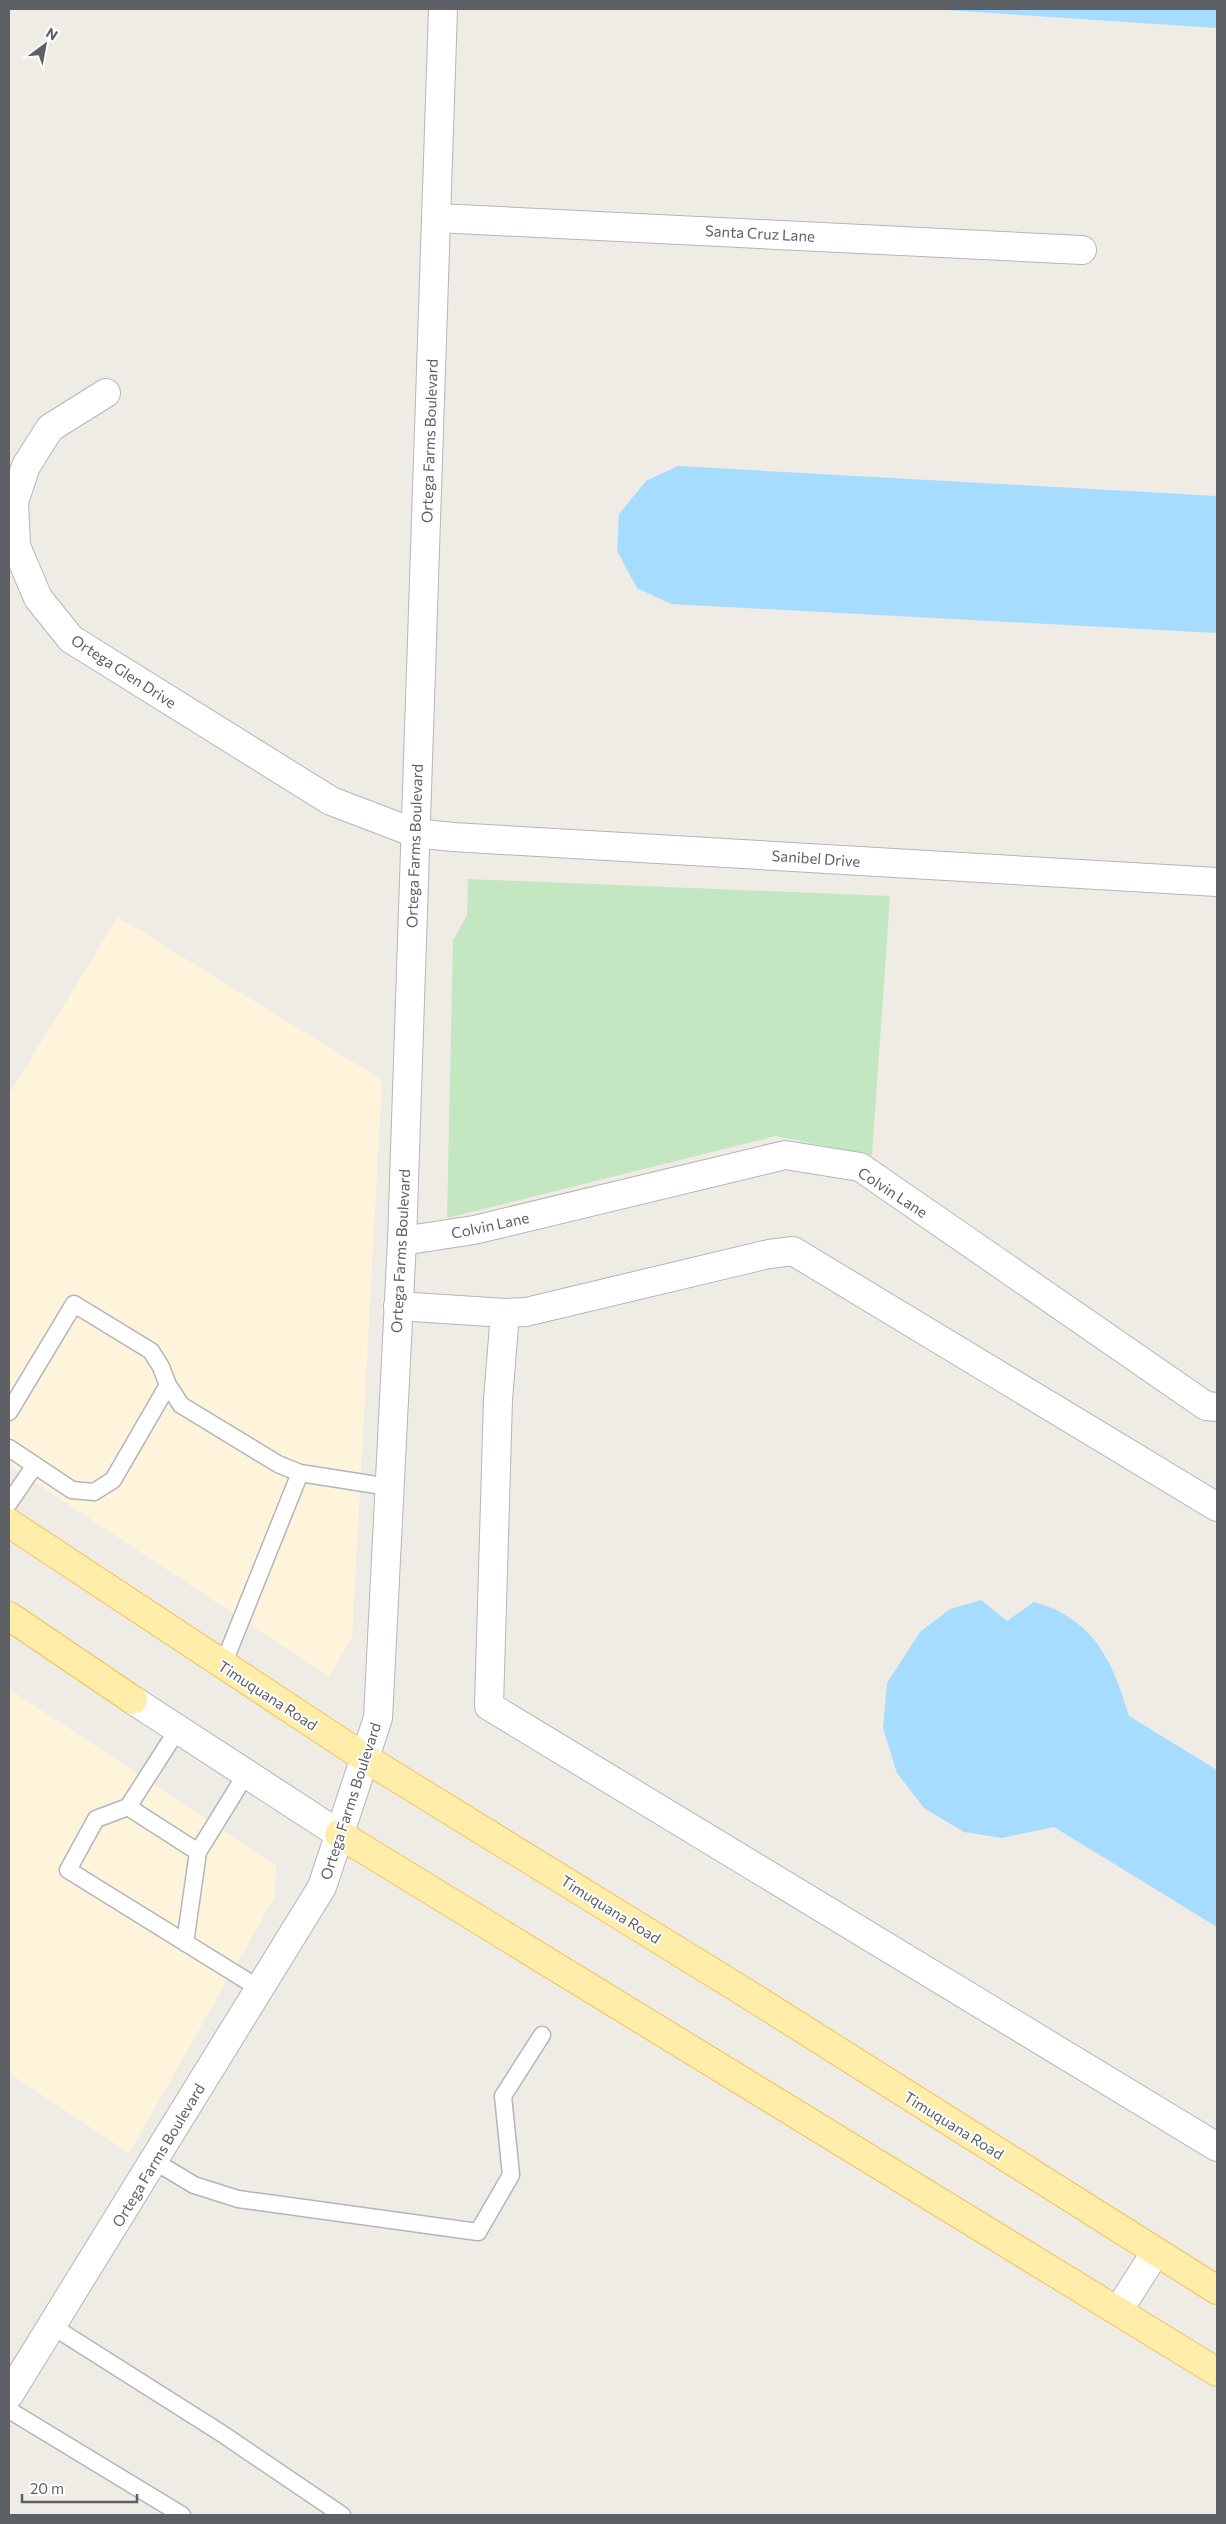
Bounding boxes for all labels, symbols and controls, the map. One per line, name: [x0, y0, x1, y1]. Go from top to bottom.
north arrow: [20, 20, 70, 70]
text: N: [43, 24, 61, 44]
street label: Santa Cruz Lane: [705, 221, 815, 245]
street label: Ortega Farms Boulevard: [417, 359, 441, 523]
street label: Ortega Glen Drive: [68, 630, 180, 712]
street label: Ortega Farms Boulevard: [402, 764, 426, 928]
street label: Sanibel Drive: [771, 846, 861, 870]
street label: Colvin Lane: [855, 1163, 931, 1221]
street label: Ortega Farms Boulevard: [387, 1169, 413, 1333]
street label: Colvin Lane: [449, 1208, 531, 1242]
street label: Timuquana Road: [215, 1656, 321, 1734]
street label: Ortega Farms Boulevard: [316, 1720, 384, 1882]
street label: Timuquana Road: [558, 1871, 664, 1947]
street label: Ortega Farms Boulevard: [108, 2080, 208, 2230]
street label: Timuquana Road: [901, 2087, 1007, 2163]
scale bar: [22, 2472, 138, 2504]
text: 20 m: [30, 2479, 64, 2497]

